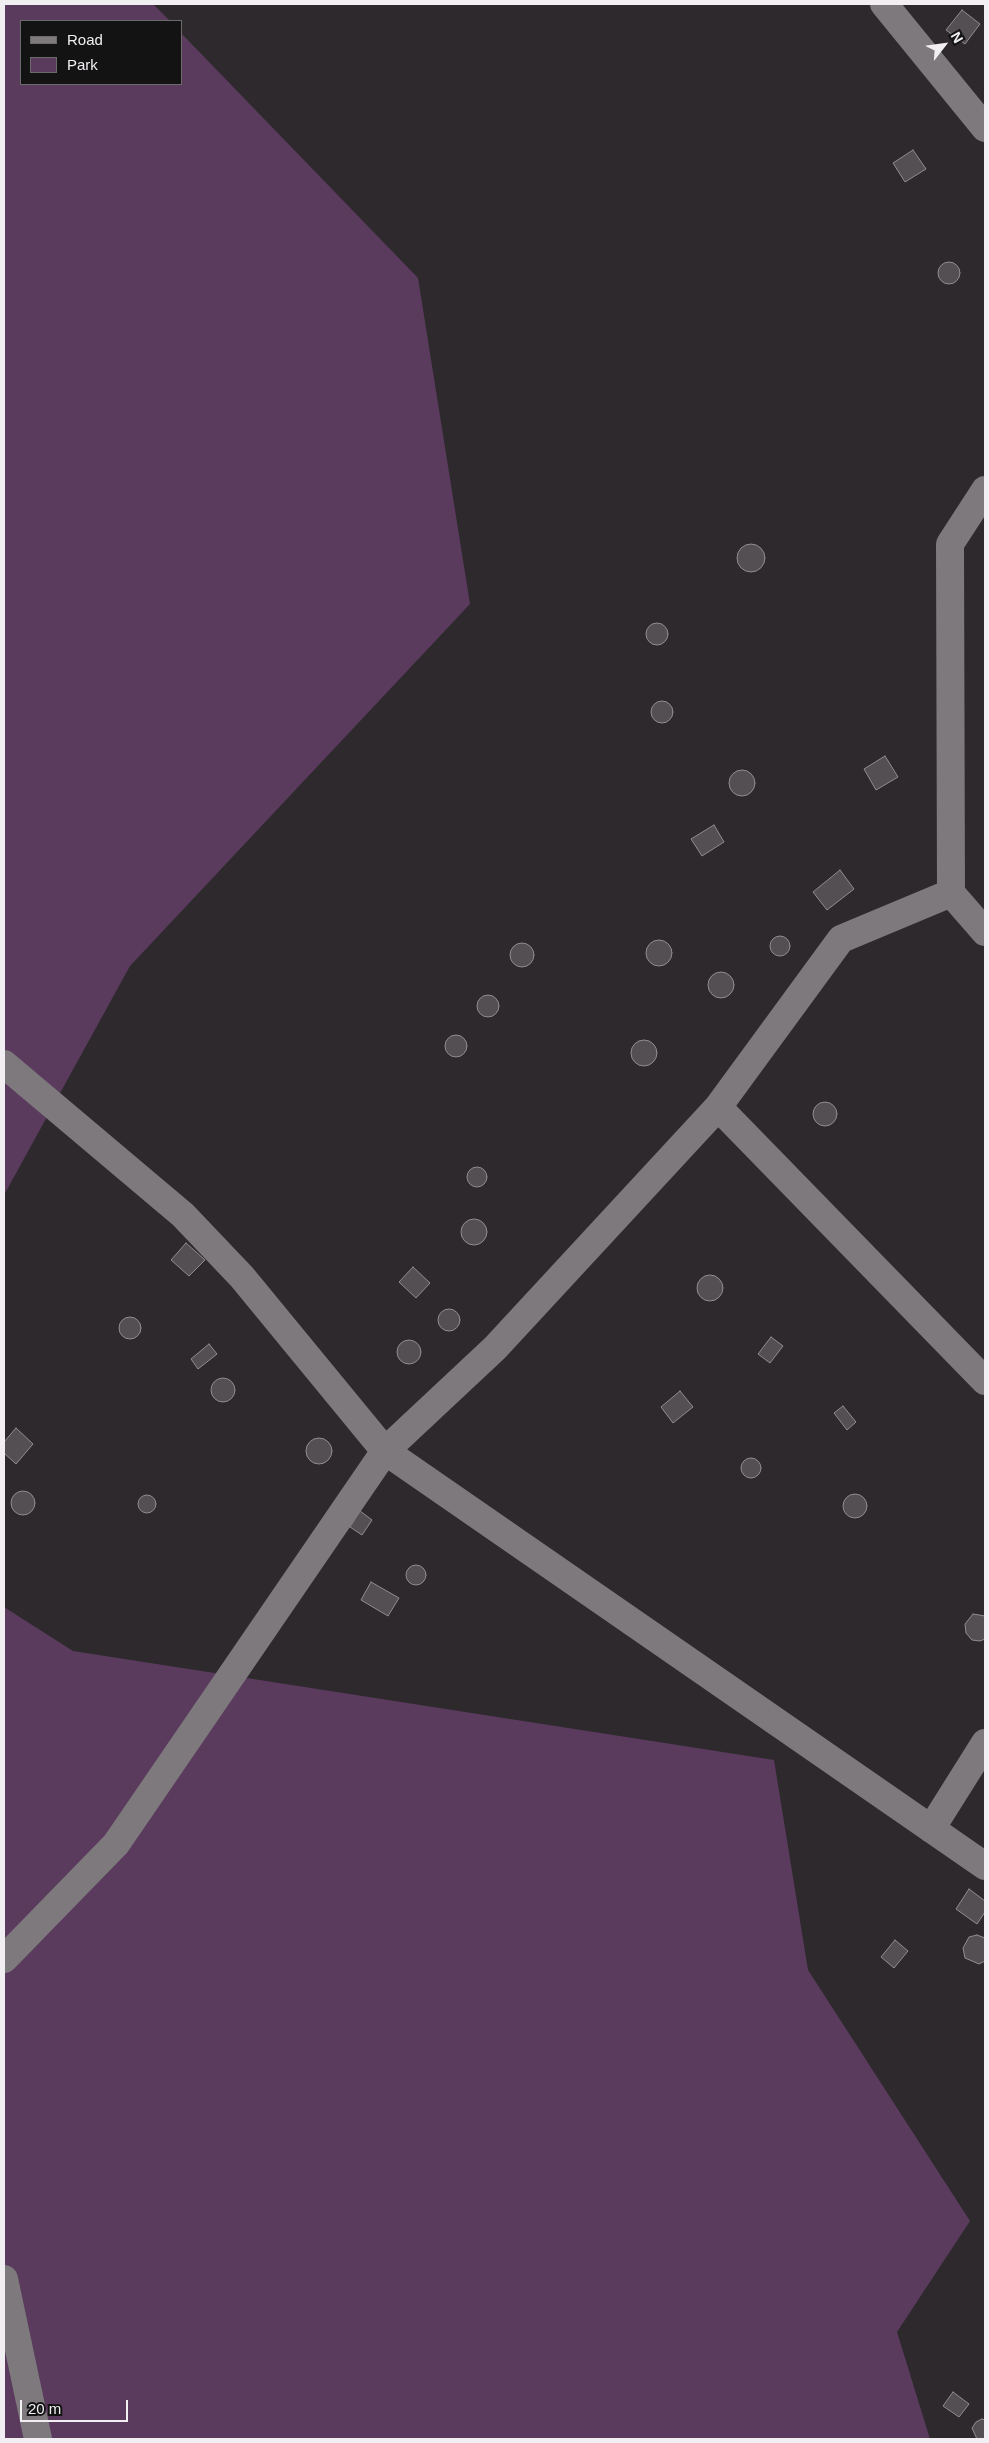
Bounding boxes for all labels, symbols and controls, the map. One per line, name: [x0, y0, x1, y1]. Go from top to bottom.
legend: [20, 20, 182, 85]
north arrow: [919, 20, 969, 70]
text: N: [948, 29, 966, 46]
text: Road: [67, 31, 103, 48]
text: Park: [67, 56, 98, 73]
scale bar: [22, 2390, 130, 2422]
text: 20 m: [28, 2400, 61, 2417]

